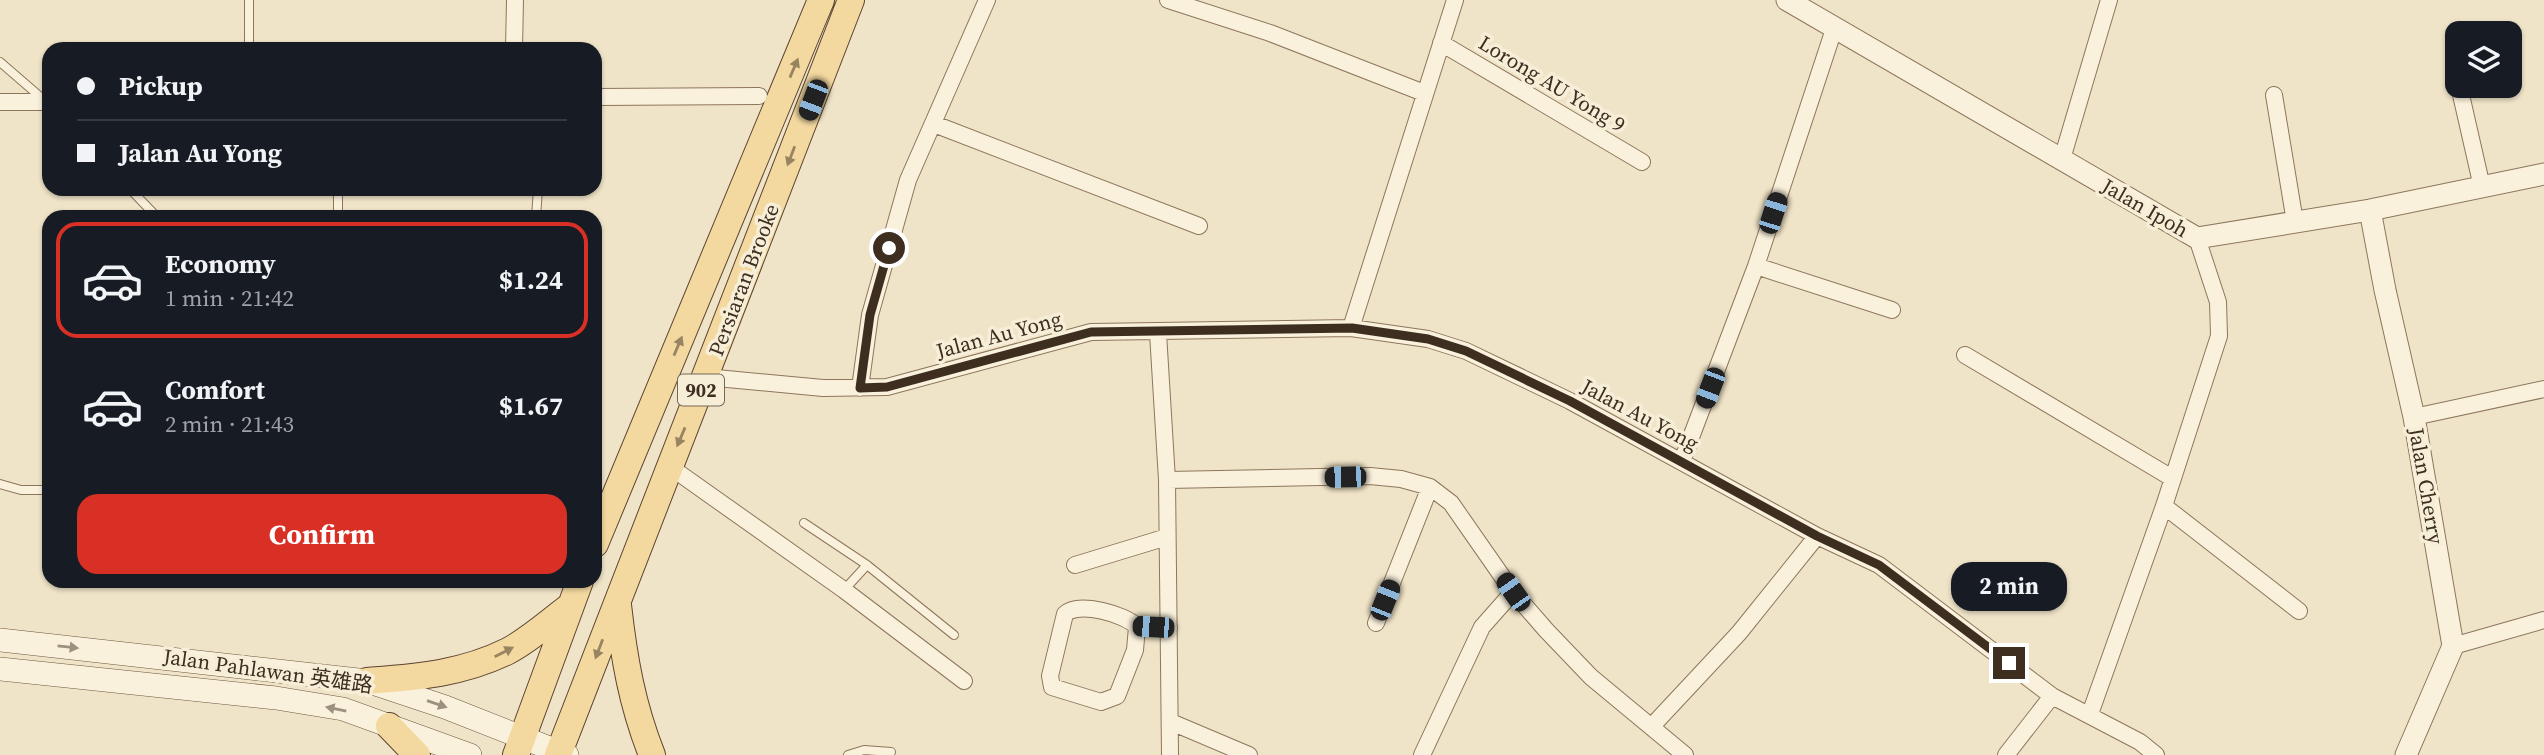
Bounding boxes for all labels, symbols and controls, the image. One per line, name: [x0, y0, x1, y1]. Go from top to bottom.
map controls: [2445, 21, 2522, 98]
button: layers: [2445, 21, 2522, 98]
street label: Lorong AU Yong 9: [1473, 28, 1631, 139]
one-way arrow: [788, 58, 800, 78]
text: Pickup: [119, 68, 203, 104]
car: [796, 77, 831, 123]
text: Jalan Au Yong: [119, 135, 282, 171]
one-way arrow: [786, 146, 797, 167]
street label: Jalan Ipoh: [2096, 171, 2194, 244]
car: [1757, 190, 1790, 236]
street label: Persiaran Brooke: [701, 200, 786, 360]
route start: [873, 232, 905, 264]
text: Economy: [165, 246, 276, 282]
icon: car: [81, 249, 144, 312]
text: $1.24: [499, 262, 563, 298]
text: 1 min · 21:42: [165, 282, 294, 314]
street label: Jalan Au Yong: [932, 304, 1065, 365]
one-way arrow: [673, 335, 684, 356]
car: [1693, 365, 1728, 411]
street label: Jalan Au Yong: [1576, 371, 1704, 458]
text: Comfort: [165, 372, 265, 408]
road number: 902: [678, 374, 724, 406]
icon: car: [81, 375, 144, 438]
text: $1.67: [499, 388, 563, 424]
text: 2 min · 21:43: [165, 408, 294, 440]
street label: Jalan Cherry: [2402, 425, 2451, 547]
one-way arrow: [675, 426, 686, 447]
car: [1324, 466, 1367, 488]
button: Confirm: [77, 494, 567, 574]
callout: 2 min: [1951, 562, 2067, 610]
car: [1493, 569, 1534, 615]
text: 2 min: [1979, 570, 2039, 602]
car: [1368, 577, 1403, 623]
car: [1132, 615, 1175, 639]
one-way arrow: [593, 638, 604, 659]
one-way arrow: [57, 641, 79, 652]
street label: Jalan Pahlawan 英雄路: [161, 641, 375, 700]
one-way arrow: [494, 647, 514, 658]
route end: [1993, 647, 2025, 679]
one-way arrow: [426, 699, 447, 710]
one-way arrow: [325, 703, 347, 714]

